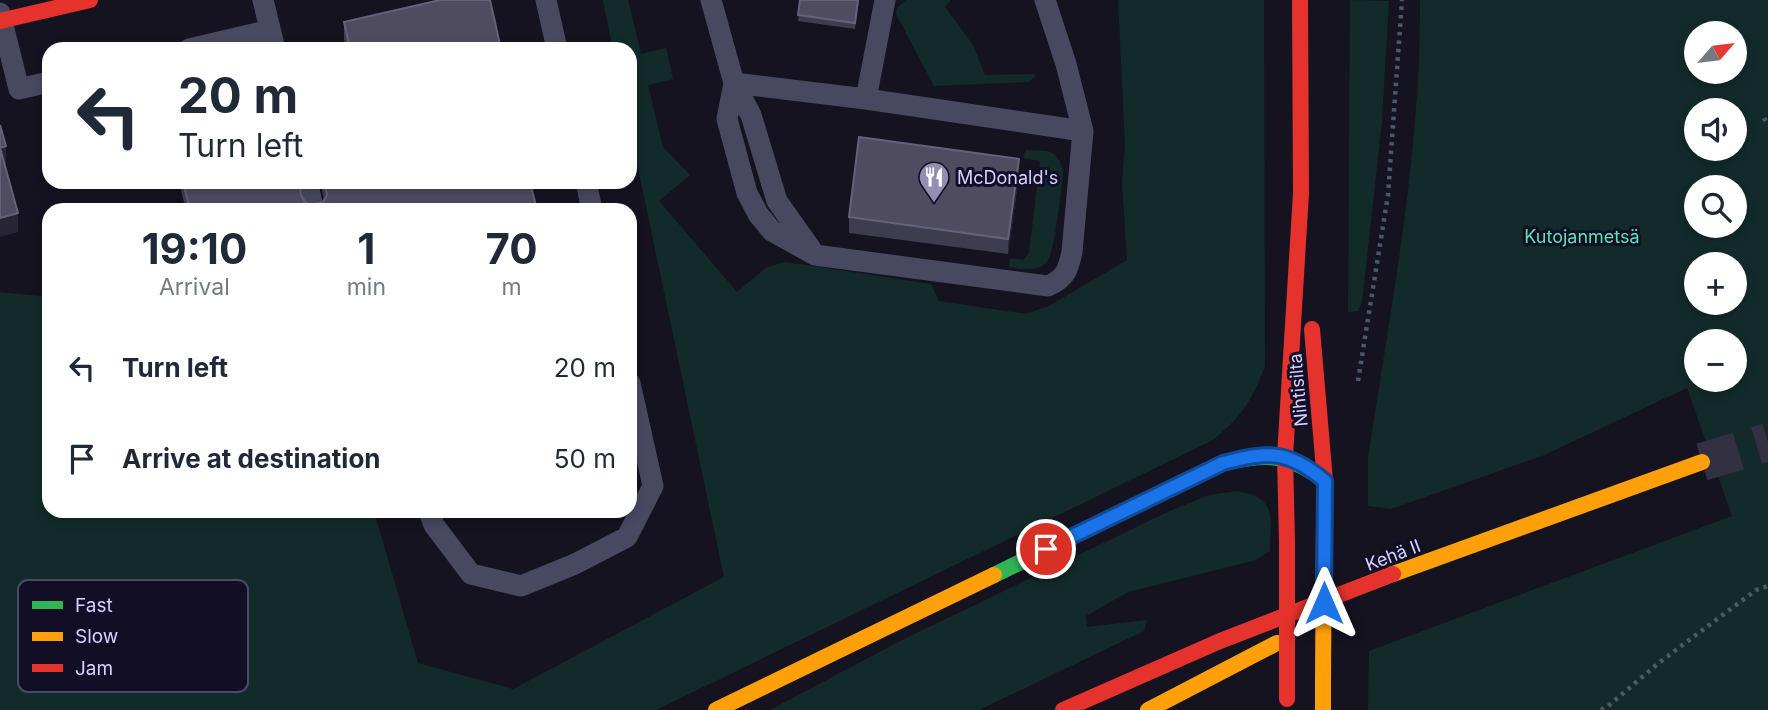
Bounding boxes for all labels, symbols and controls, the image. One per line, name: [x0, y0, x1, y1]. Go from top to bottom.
north arrow: [1684, 21, 1746, 84]
map controls: [1684, 21, 1747, 392]
text: 20 m: [178, 66, 298, 125]
icon: left: [63, 70, 154, 161]
button: sound: [1684, 98, 1747, 161]
text: Turn left: [178, 126, 303, 165]
restaurant icon: McDonald's: [917, 160, 951, 204]
place label: McDonald's: [957, 167, 1058, 188]
button: search: [1684, 175, 1747, 238]
text: 19:10: [141, 223, 247, 274]
text: 1: [357, 223, 375, 274]
text: 70: [485, 223, 538, 274]
park label: Kutojanmetsä: [1524, 226, 1640, 247]
button: +: [1684, 252, 1747, 315]
text: Arrival: [159, 273, 230, 301]
text: min: [347, 273, 386, 301]
text: m: [501, 273, 522, 301]
button: −: [1684, 329, 1747, 392]
icon: left: [63, 349, 101, 387]
text: Turn left: [122, 352, 228, 383]
text: 20 m: [554, 352, 616, 383]
street label: Nihtisilta: [1284, 353, 1312, 427]
icon: arrive: [63, 440, 101, 478]
text: Arrive at destination: [122, 443, 381, 474]
text: 50 m: [554, 443, 616, 474]
pin: [1016, 519, 1076, 579]
icon: arrive: [1027, 530, 1065, 568]
street label: Kehä II: [1362, 535, 1424, 575]
position arrow: [1287, 566, 1361, 640]
legend: [18, 580, 248, 692]
text: Fast: [75, 594, 113, 617]
text: Slow: [75, 625, 118, 648]
text: Jam: [75, 657, 113, 680]

